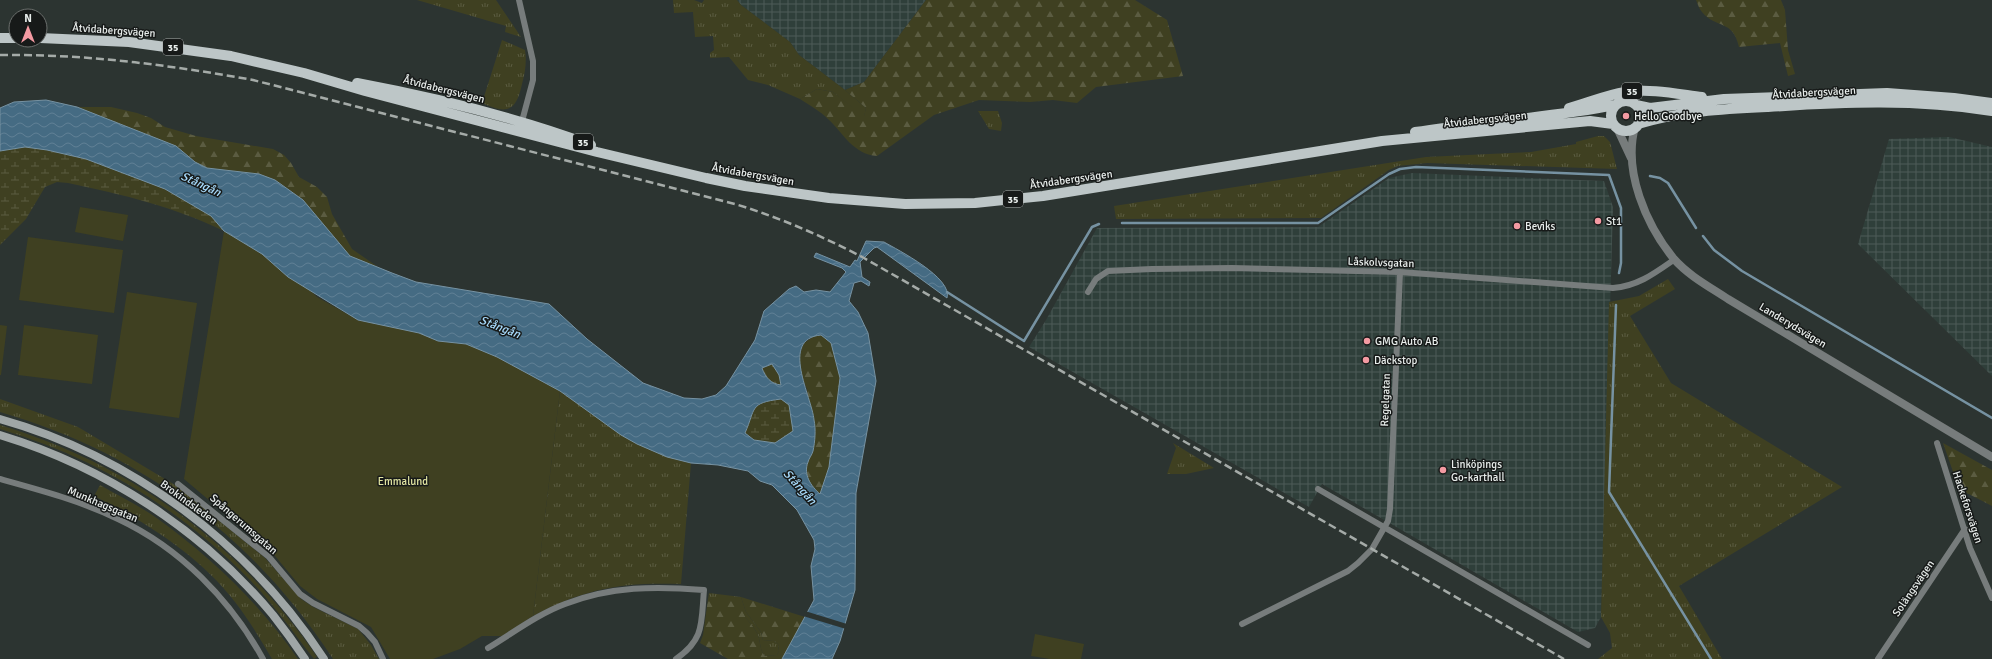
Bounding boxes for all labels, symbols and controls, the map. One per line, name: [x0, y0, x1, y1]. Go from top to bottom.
north arrow: [8, 8, 48, 48]
text: N: [24, 12, 32, 25]
street label: Åtvidabergsvägen: [72, 20, 156, 40]
road number: 35: [163, 39, 183, 55]
street label: Åtvidabergsvägen: [402, 72, 486, 106]
road number: 35: [1622, 83, 1642, 99]
street label: Åtvidabergsvägen: [1772, 83, 1856, 101]
street label: Åtvidabergsvägen: [1443, 108, 1527, 130]
place label: Hello Goodbye: [1634, 110, 1702, 123]
marker: Hello Goodbye: [1621, 111, 1631, 121]
road number: 35: [573, 134, 593, 150]
street label: Åtvidabergsvägen: [711, 160, 795, 188]
street label: Åtvidabergsvägen: [1029, 166, 1113, 192]
water label: Stångån: [178, 169, 224, 200]
road number: 35: [1003, 191, 1023, 207]
place label: St1: [1606, 215, 1622, 228]
marker: St1: [1593, 216, 1603, 226]
place label: Beviks: [1525, 220, 1555, 233]
marker: Beviks: [1512, 221, 1522, 231]
street label: Låskolvsgatan: [1347, 255, 1415, 270]
street label: Landerydsvägen: [1757, 300, 1829, 351]
water label: Stångån: [477, 313, 523, 342]
place label: GMG Auto AB: [1375, 335, 1439, 348]
marker: GMG Auto AB: [1362, 336, 1372, 346]
place label: Däckstop: [1374, 354, 1418, 367]
marker: Däckstop: [1361, 355, 1371, 365]
street label: Regelgatan: [1378, 373, 1393, 427]
place label: Linköpings Go-karthall: [1451, 458, 1505, 484]
marker: Linköpings Go-karthall: [1438, 465, 1448, 475]
water label: Stångån: [780, 467, 820, 508]
street label: Hackeforsvägen: [1950, 470, 1985, 545]
park label: Emmalund: [378, 475, 428, 488]
street label: Brokindsleden: [158, 477, 220, 527]
street label: Munkhagsgatan: [66, 484, 140, 525]
street label: Spångerumsgatan: [207, 492, 280, 557]
street label: Solängsvägen: [1890, 558, 1937, 619]

